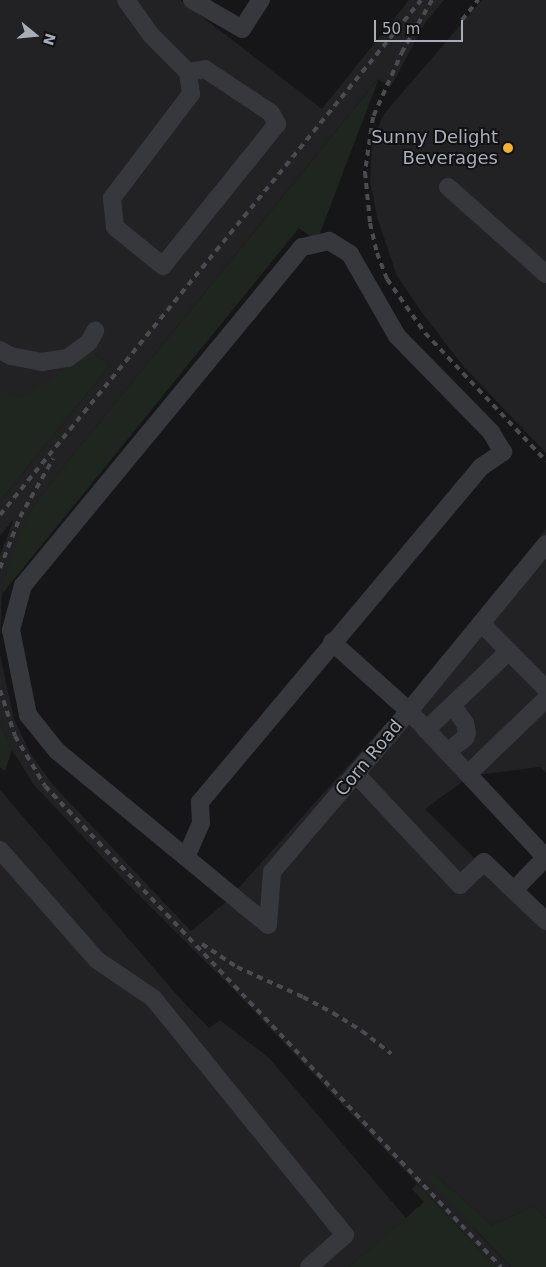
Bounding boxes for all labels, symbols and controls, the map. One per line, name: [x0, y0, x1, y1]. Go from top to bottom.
north arrow: [10, 10, 60, 60]
scale bar: [376, 10, 465, 42]
text: 50 m: [382, 20, 420, 38]
text: N: [40, 31, 59, 47]
place label: Sunny Delight Beverages: [371, 127, 498, 170]
marker: Sunny Delight Beverages: [502, 142, 514, 154]
street label: Corn Road: [331, 715, 407, 801]

